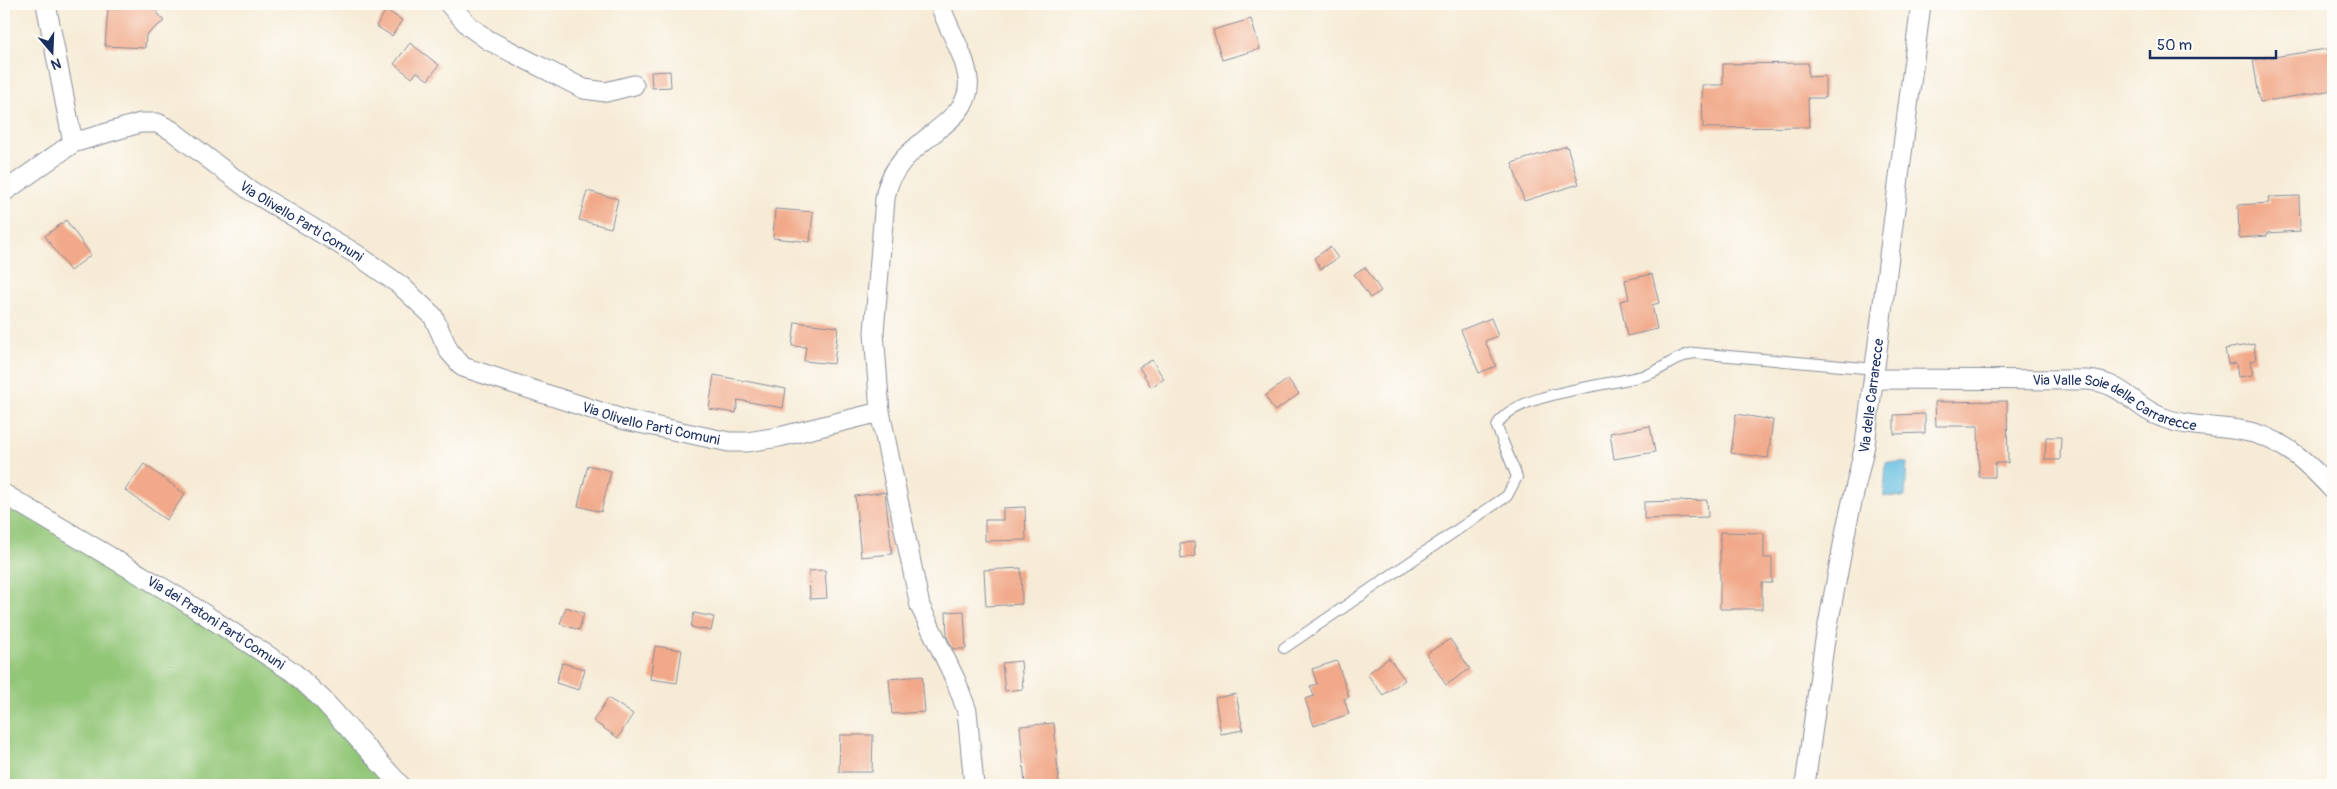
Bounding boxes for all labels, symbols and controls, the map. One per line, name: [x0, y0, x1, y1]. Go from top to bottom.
north arrow: [28, 28, 78, 78]
scale bar: [2150, 28, 2276, 60]
text: 50 m: [2157, 36, 2192, 55]
text: N: [49, 54, 63, 73]
street label: Via Olivello Parti Comuni: [236, 177, 367, 265]
street label: Via delle Carrarecce: [1855, 337, 1887, 455]
street label: Via Valle Soie delle Carrarecce: [2032, 371, 2198, 434]
street label: Via Olivello Parti Comuni: [580, 398, 722, 448]
street label: Via dei Pratoni Parti Comuni: [144, 572, 289, 673]

